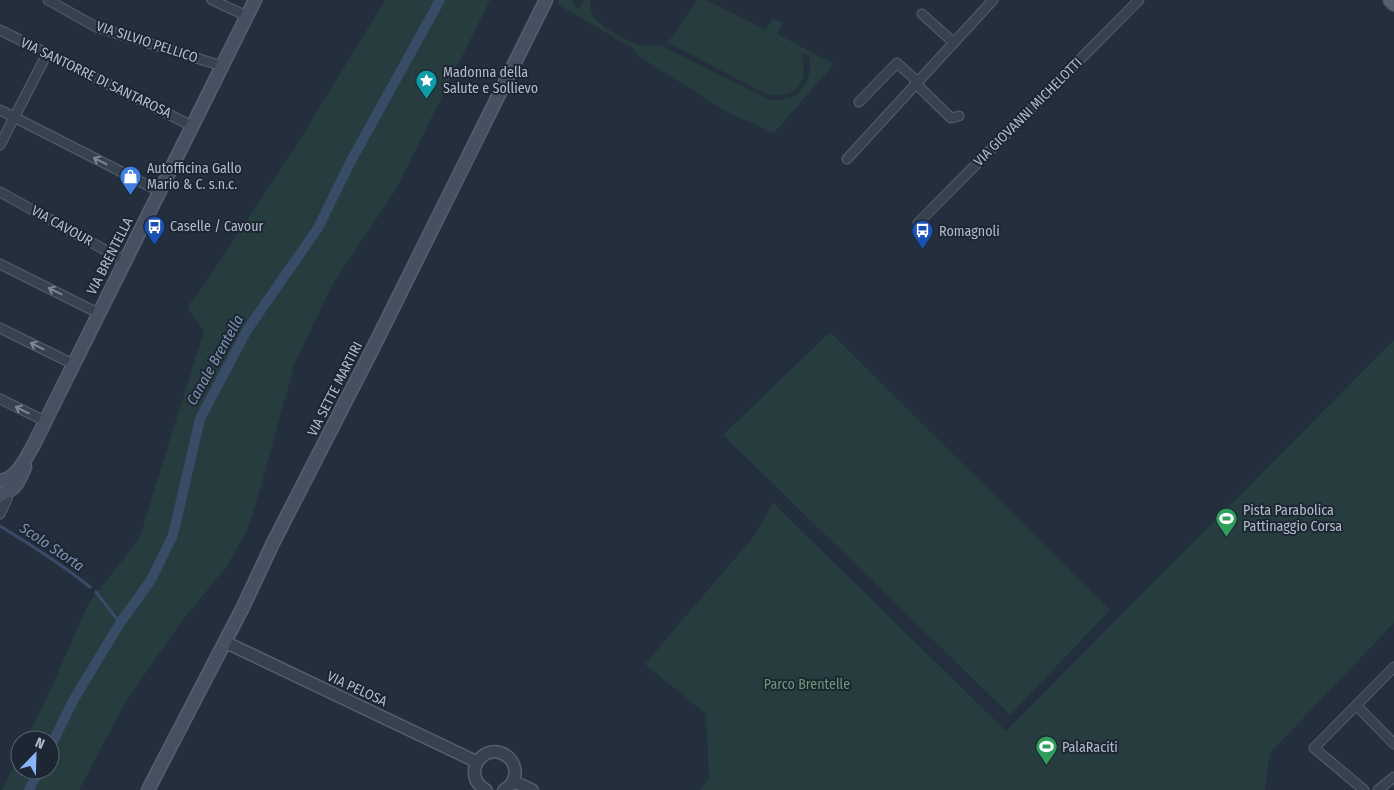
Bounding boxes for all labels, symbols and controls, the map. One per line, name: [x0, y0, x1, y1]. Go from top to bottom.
street label: VIA SILVIO PELLICO: [94, 18, 200, 66]
street label: VIA SANTORRE DI SANTAROSA: [18, 34, 175, 122]
street label: VIA GIOVANNI MICHELOTTI: [970, 54, 1086, 170]
place label: Madonna della Salute e Sollievo: [443, 64, 538, 97]
place icon: Madonna della Salute e Sollievo: [415, 68, 439, 99]
one-way arrow: [93, 156, 108, 166]
place label: Autofficina Gallo Mario & C. s.n.c.: [147, 160, 242, 193]
shop icon: Autofficina Gallo Mario & C. s.n.c.: [119, 164, 143, 195]
street label: VIA CAVOUR: [28, 202, 96, 250]
street label: VIA BRENTELLA: [83, 214, 137, 298]
bus stop icon: Caselle / Cavour: [142, 214, 166, 245]
place label: Caselle / Cavour: [170, 218, 263, 235]
bus stop icon: Romagnoli: [911, 219, 935, 250]
place label: Romagnoli: [939, 223, 1000, 240]
one-way arrow: [47, 286, 62, 296]
water label: Canale Brentella: [183, 312, 247, 408]
street label: VIA SETTE MARTIRI: [304, 339, 366, 439]
one-way arrow: [29, 341, 44, 351]
one-way arrow: [15, 405, 30, 415]
place label: Pista Parabolica Pattinaggio Corsa: [1243, 502, 1342, 535]
sports icon: Pista Parabolica Pattinaggio Corsa: [1215, 506, 1239, 537]
water label: Scolo Storta: [16, 518, 88, 575]
street label: VIA PELOSA: [324, 668, 390, 710]
park label: Parco Brentelle: [764, 676, 850, 693]
north arrow: [10, 730, 60, 780]
text: N: [33, 734, 47, 753]
sports icon: PalaRaciti: [1034, 735, 1058, 766]
place label: PalaRaciti: [1062, 739, 1118, 756]

